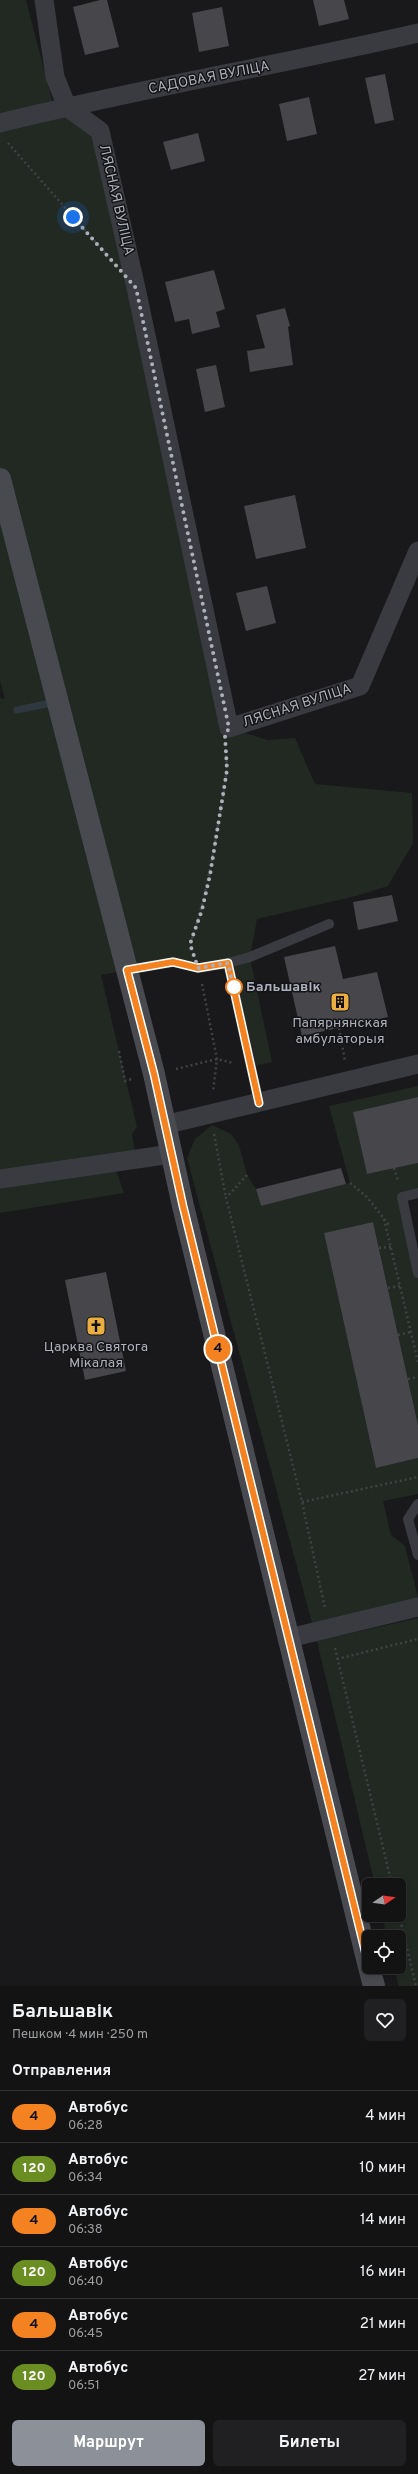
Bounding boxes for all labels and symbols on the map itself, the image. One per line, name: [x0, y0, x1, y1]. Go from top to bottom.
street label: САДОВАЯ ВУЛІЦА: [147, 58, 271, 98]
street label: ЛЯСНАЯ ВУЛІЦА: [95, 143, 137, 257]
your location: [63, 207, 83, 227]
street label: ЛЯСНАЯ ВУЛІЦА: [241, 680, 353, 732]
marker: Бальшавік: [225, 978, 243, 996]
place label: Бальшавік: [246, 979, 321, 996]
building icon: Папярнянская амбулаторыя: [329, 991, 351, 1013]
place label: Папярнянская амбулаторыя: [292, 1015, 388, 1048]
church icon: Царква Святога Мікалая: [85, 1315, 107, 1337]
line badge: 4: [205, 1336, 231, 1362]
place label: Царква Святога Мікалая: [44, 1339, 148, 1372]
north arrow: [362, 1878, 406, 1922]

